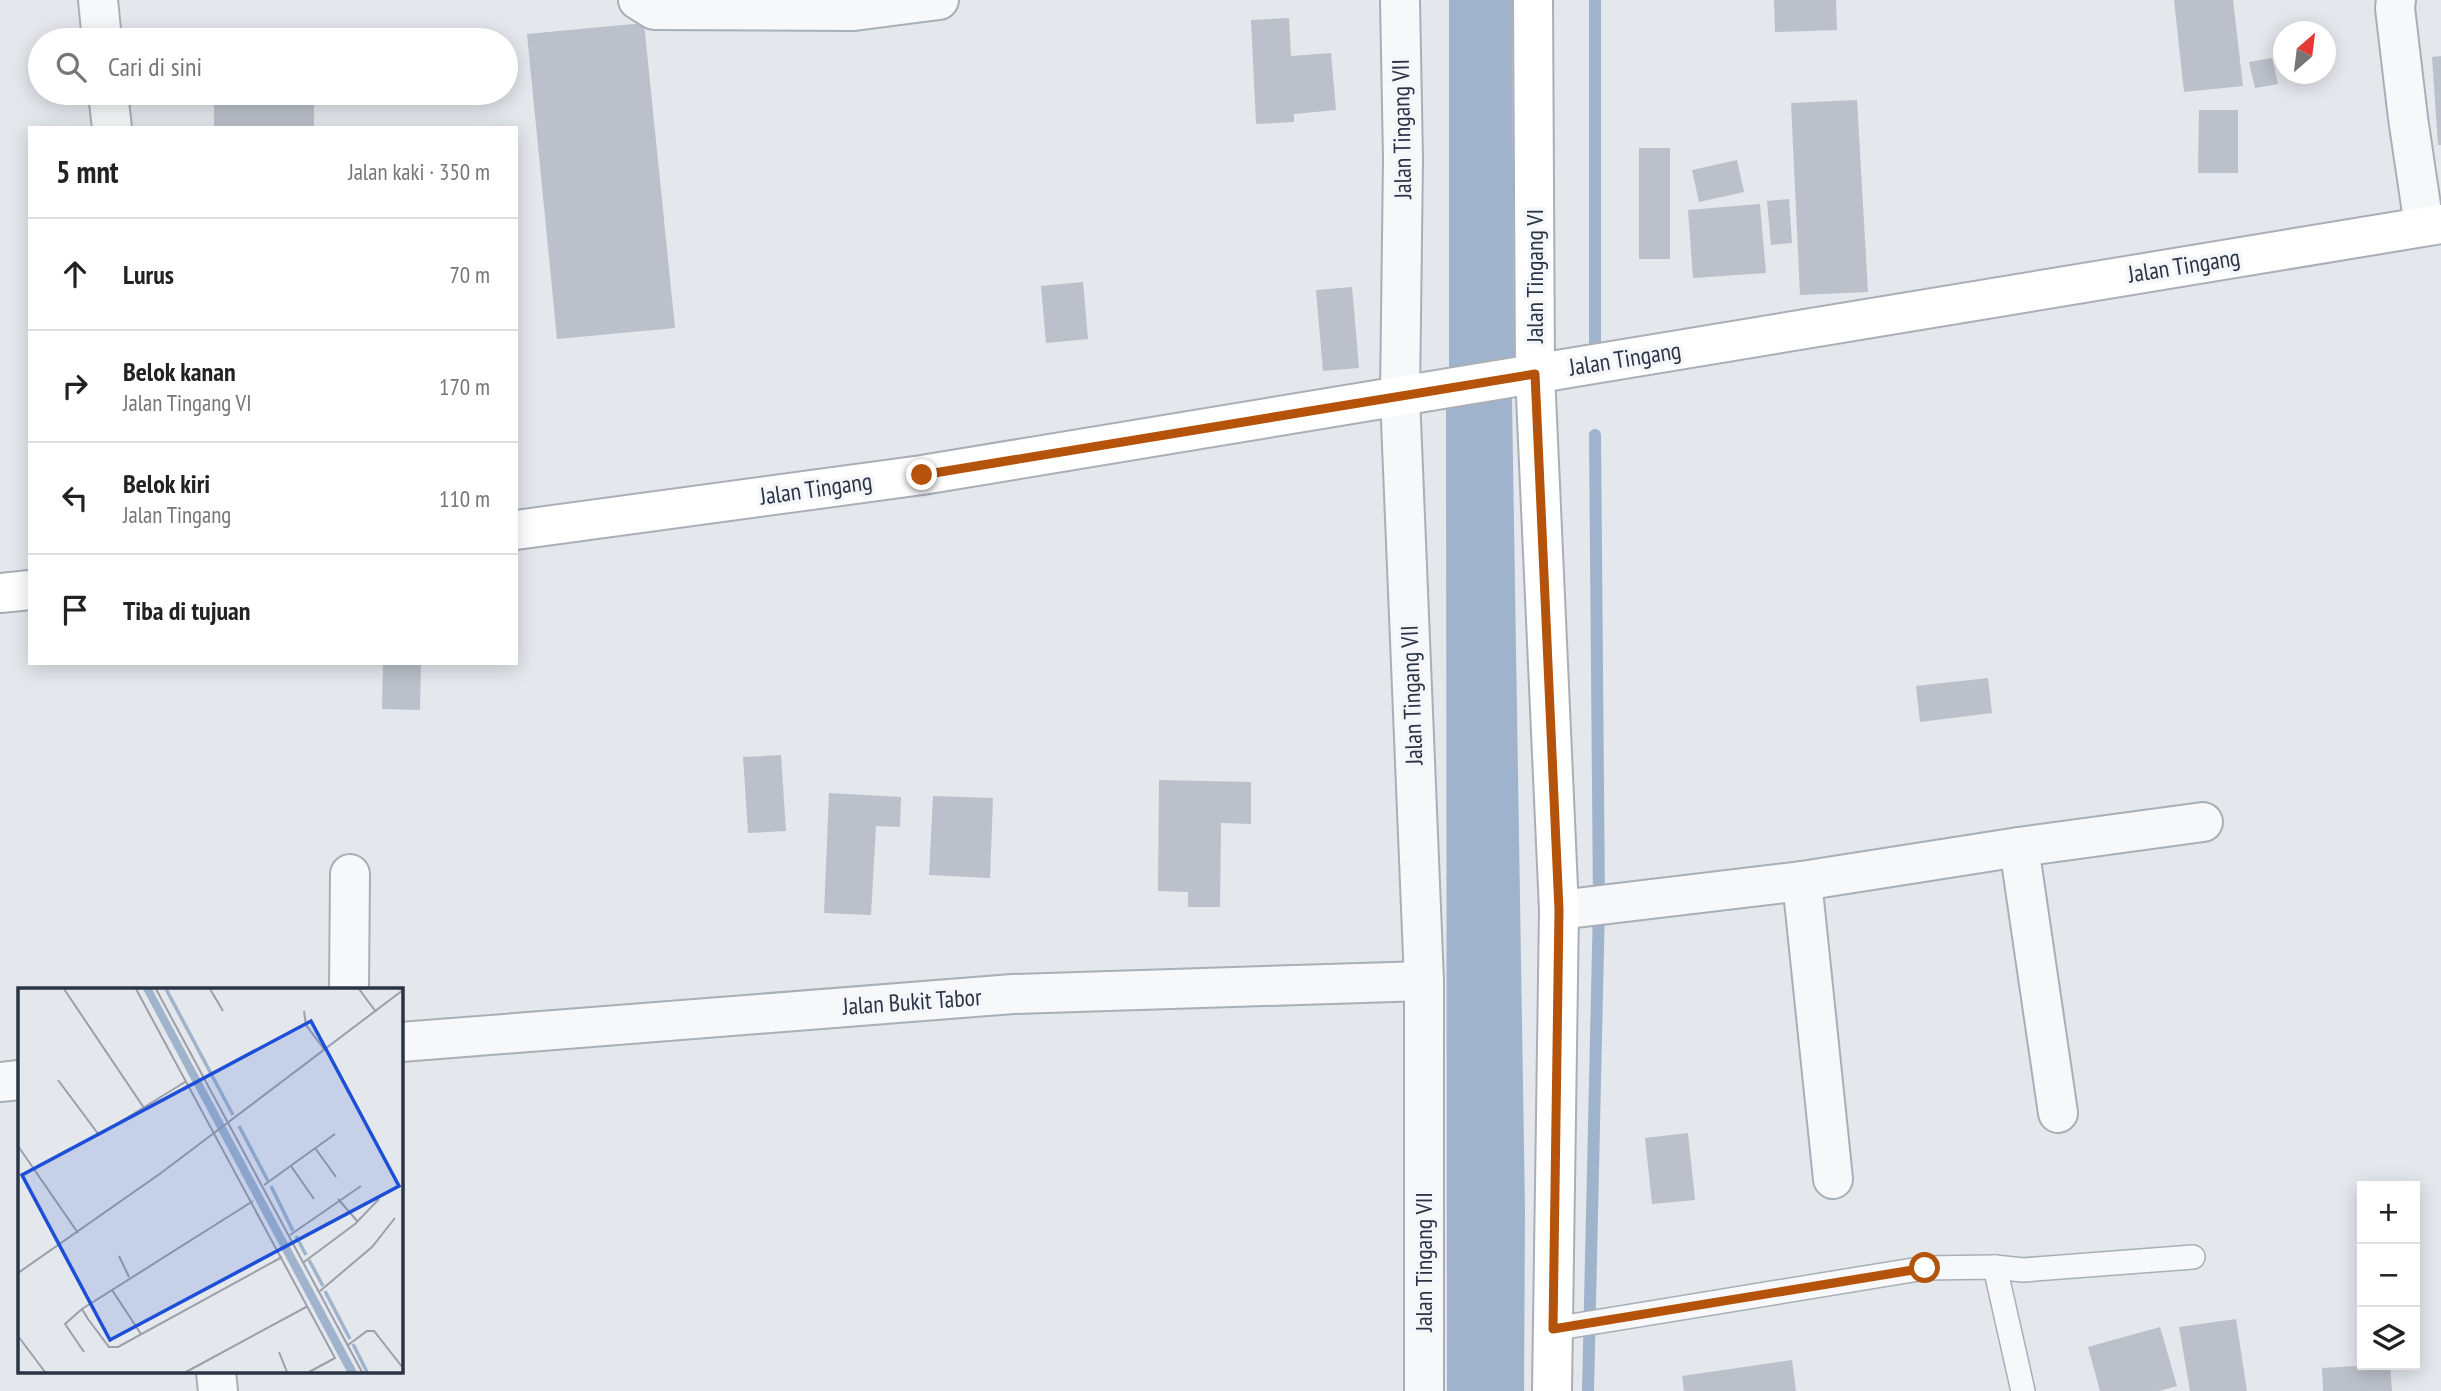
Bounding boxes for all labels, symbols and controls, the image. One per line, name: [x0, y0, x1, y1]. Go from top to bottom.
north arrow: [2273, 21, 2336, 84]
search box: [28, 28, 518, 105]
icon: search: [52, 48, 90, 86]
text: Cari di sini: [108, 50, 202, 83]
street label: Jalan Tingang VII: [1385, 59, 1418, 200]
text: 5 mnt: [56, 152, 119, 191]
text: Jalan kaki · 350 m: [348, 157, 490, 186]
street label: Jalan Tingang VI: [1519, 209, 1550, 344]
street label: Jalan Tingang: [2125, 241, 2242, 290]
icon: ahead: [56, 255, 94, 293]
text: Lurus: [123, 258, 174, 291]
text: 70 m: [449, 260, 490, 289]
street label: Jalan Tingang: [1566, 334, 1683, 383]
text: Belok kanan: [123, 355, 236, 388]
icon: right: [56, 367, 94, 405]
text: 170 m: [439, 372, 490, 401]
text: Jalan Tingang VI: [123, 388, 252, 417]
route end: [906, 459, 937, 490]
street label: Jalan Tingang: [757, 465, 874, 512]
text: Belok kiri: [123, 467, 210, 500]
icon: left: [56, 479, 94, 517]
text: 110 m: [439, 484, 490, 513]
text: Jalan Tingang: [123, 500, 231, 529]
icon: arrive: [56, 591, 94, 629]
text: Tiba di tujuan: [123, 594, 251, 627]
street label: Jalan Tingang VII: [1394, 625, 1429, 766]
street label: Jalan Bukit Tabor: [840, 981, 983, 1022]
inset map: [18, 988, 402, 1374]
map controls: [2357, 1181, 2420, 1370]
button: +: [2357, 1181, 2420, 1244]
street label: Jalan Tingang VII: [1408, 1192, 1439, 1333]
button: −: [2357, 1244, 2420, 1307]
route start: [1909, 1252, 1940, 1283]
button: layers: [2357, 1307, 2420, 1370]

